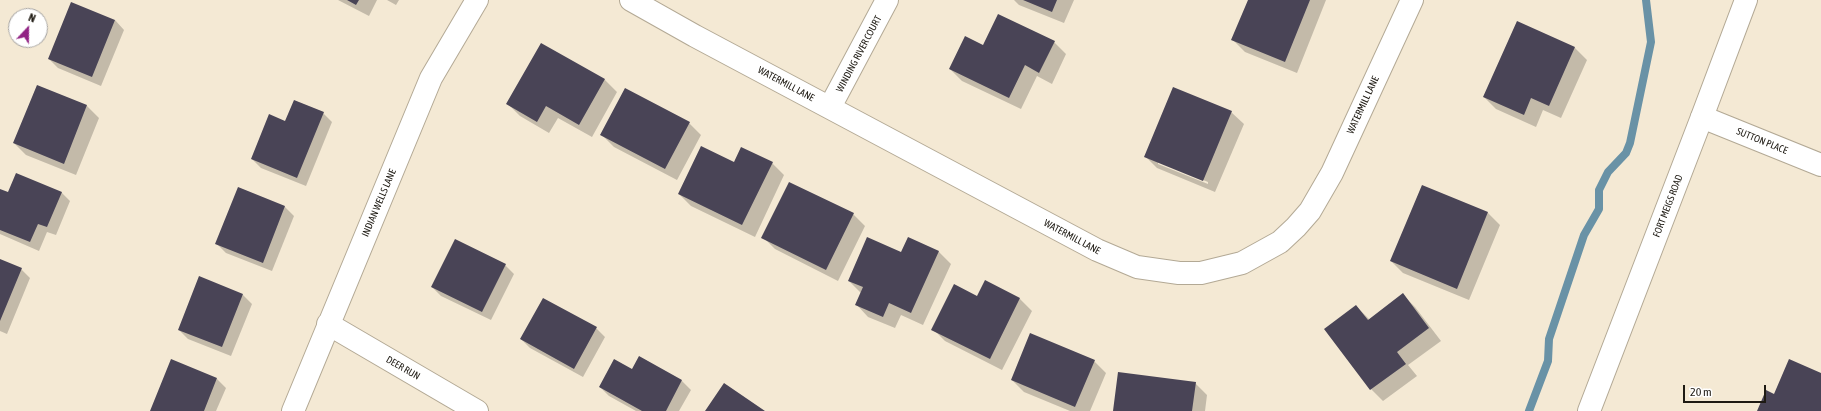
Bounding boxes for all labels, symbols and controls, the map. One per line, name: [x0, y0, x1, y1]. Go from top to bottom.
north arrow: [8, 8, 48, 48]
text: N: [27, 11, 37, 25]
street label: WINDING RIVER COURT: [834, 14, 884, 94]
street label: WATERMILL LANE: [756, 64, 816, 104]
street label: WATERMILL LANE: [1344, 74, 1382, 136]
street label: SUTTON PLACE: [1735, 125, 1789, 157]
street label: INDIAN WELLS LANE: [359, 167, 399, 239]
street label: FORT MEIGS ROAD: [1651, 173, 1685, 239]
street label: WATERMILL LANE: [1042, 217, 1102, 257]
street label: DEER RUN: [384, 353, 422, 383]
scale bar: [1685, 377, 1768, 403]
text: 20 m: [1690, 385, 1712, 399]

